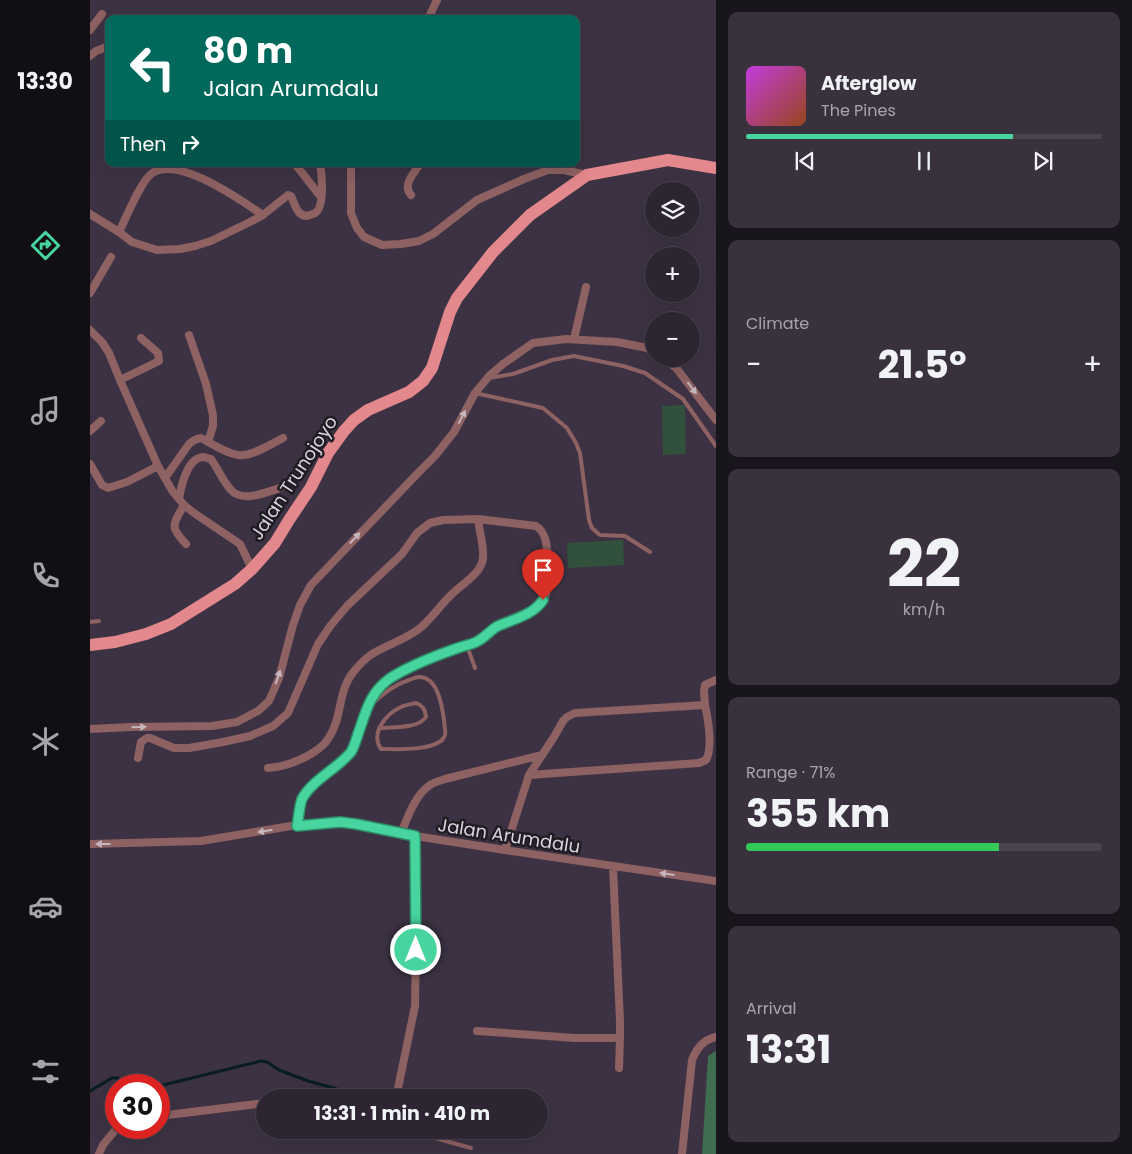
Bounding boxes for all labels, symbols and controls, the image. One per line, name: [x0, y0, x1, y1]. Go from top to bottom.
text: 80 m: [203, 26, 293, 75]
icon: left: [120, 35, 185, 100]
text: 13:30: [17, 66, 73, 97]
text: Afterglow: [821, 70, 916, 97]
text: Jalan Arumdalu: [203, 73, 379, 104]
text: The Pines: [821, 99, 896, 122]
icon: right: [176, 130, 204, 158]
text: Then: [120, 131, 166, 158]
icon: previous: [791, 147, 819, 175]
icon: pause: [910, 147, 938, 175]
icon: next: [1029, 147, 1057, 175]
map controls: [645, 182, 700, 367]
button: layers: [645, 182, 700, 237]
icon: directions: [28, 228, 63, 263]
button: +: [645, 247, 700, 302]
button: −: [645, 312, 700, 367]
text: Climate: [746, 312, 809, 335]
text: 21.5°: [878, 338, 967, 391]
text: −: [746, 345, 761, 384]
text: +: [1083, 345, 1102, 384]
one-way arrow: [686, 381, 697, 394]
icon: music: [28, 393, 63, 428]
one-way arrow: [458, 410, 466, 424]
street label: Jalan Trunojoyo: [244, 411, 343, 545]
text: 22: [887, 519, 961, 610]
one-way arrow: [349, 533, 361, 545]
pin: [522, 549, 564, 600]
icon: arrive: [529, 556, 557, 584]
icon: phone: [28, 558, 63, 593]
text: km/h: [903, 598, 945, 621]
one-way arrow: [274, 669, 282, 684]
one-way arrow: [131, 723, 147, 731]
icon: climate: [28, 724, 63, 759]
text: Range · 71%: [746, 761, 835, 784]
text: 355 km: [746, 787, 890, 840]
street label: Jalan Arumdalu: [436, 812, 582, 859]
one-way arrow: [256, 827, 272, 835]
one-way arrow: [95, 840, 111, 848]
one-way arrow: [659, 870, 675, 878]
icon: car: [28, 889, 63, 924]
position arrow: [389, 923, 441, 975]
text: Arrival: [746, 997, 796, 1020]
text: 13:31: [746, 1023, 831, 1076]
icon: filters: [28, 1054, 63, 1089]
speed limit sign: 30: [105, 1074, 170, 1139]
text: 13:31 · 1 min · 410 m: [314, 1100, 490, 1127]

